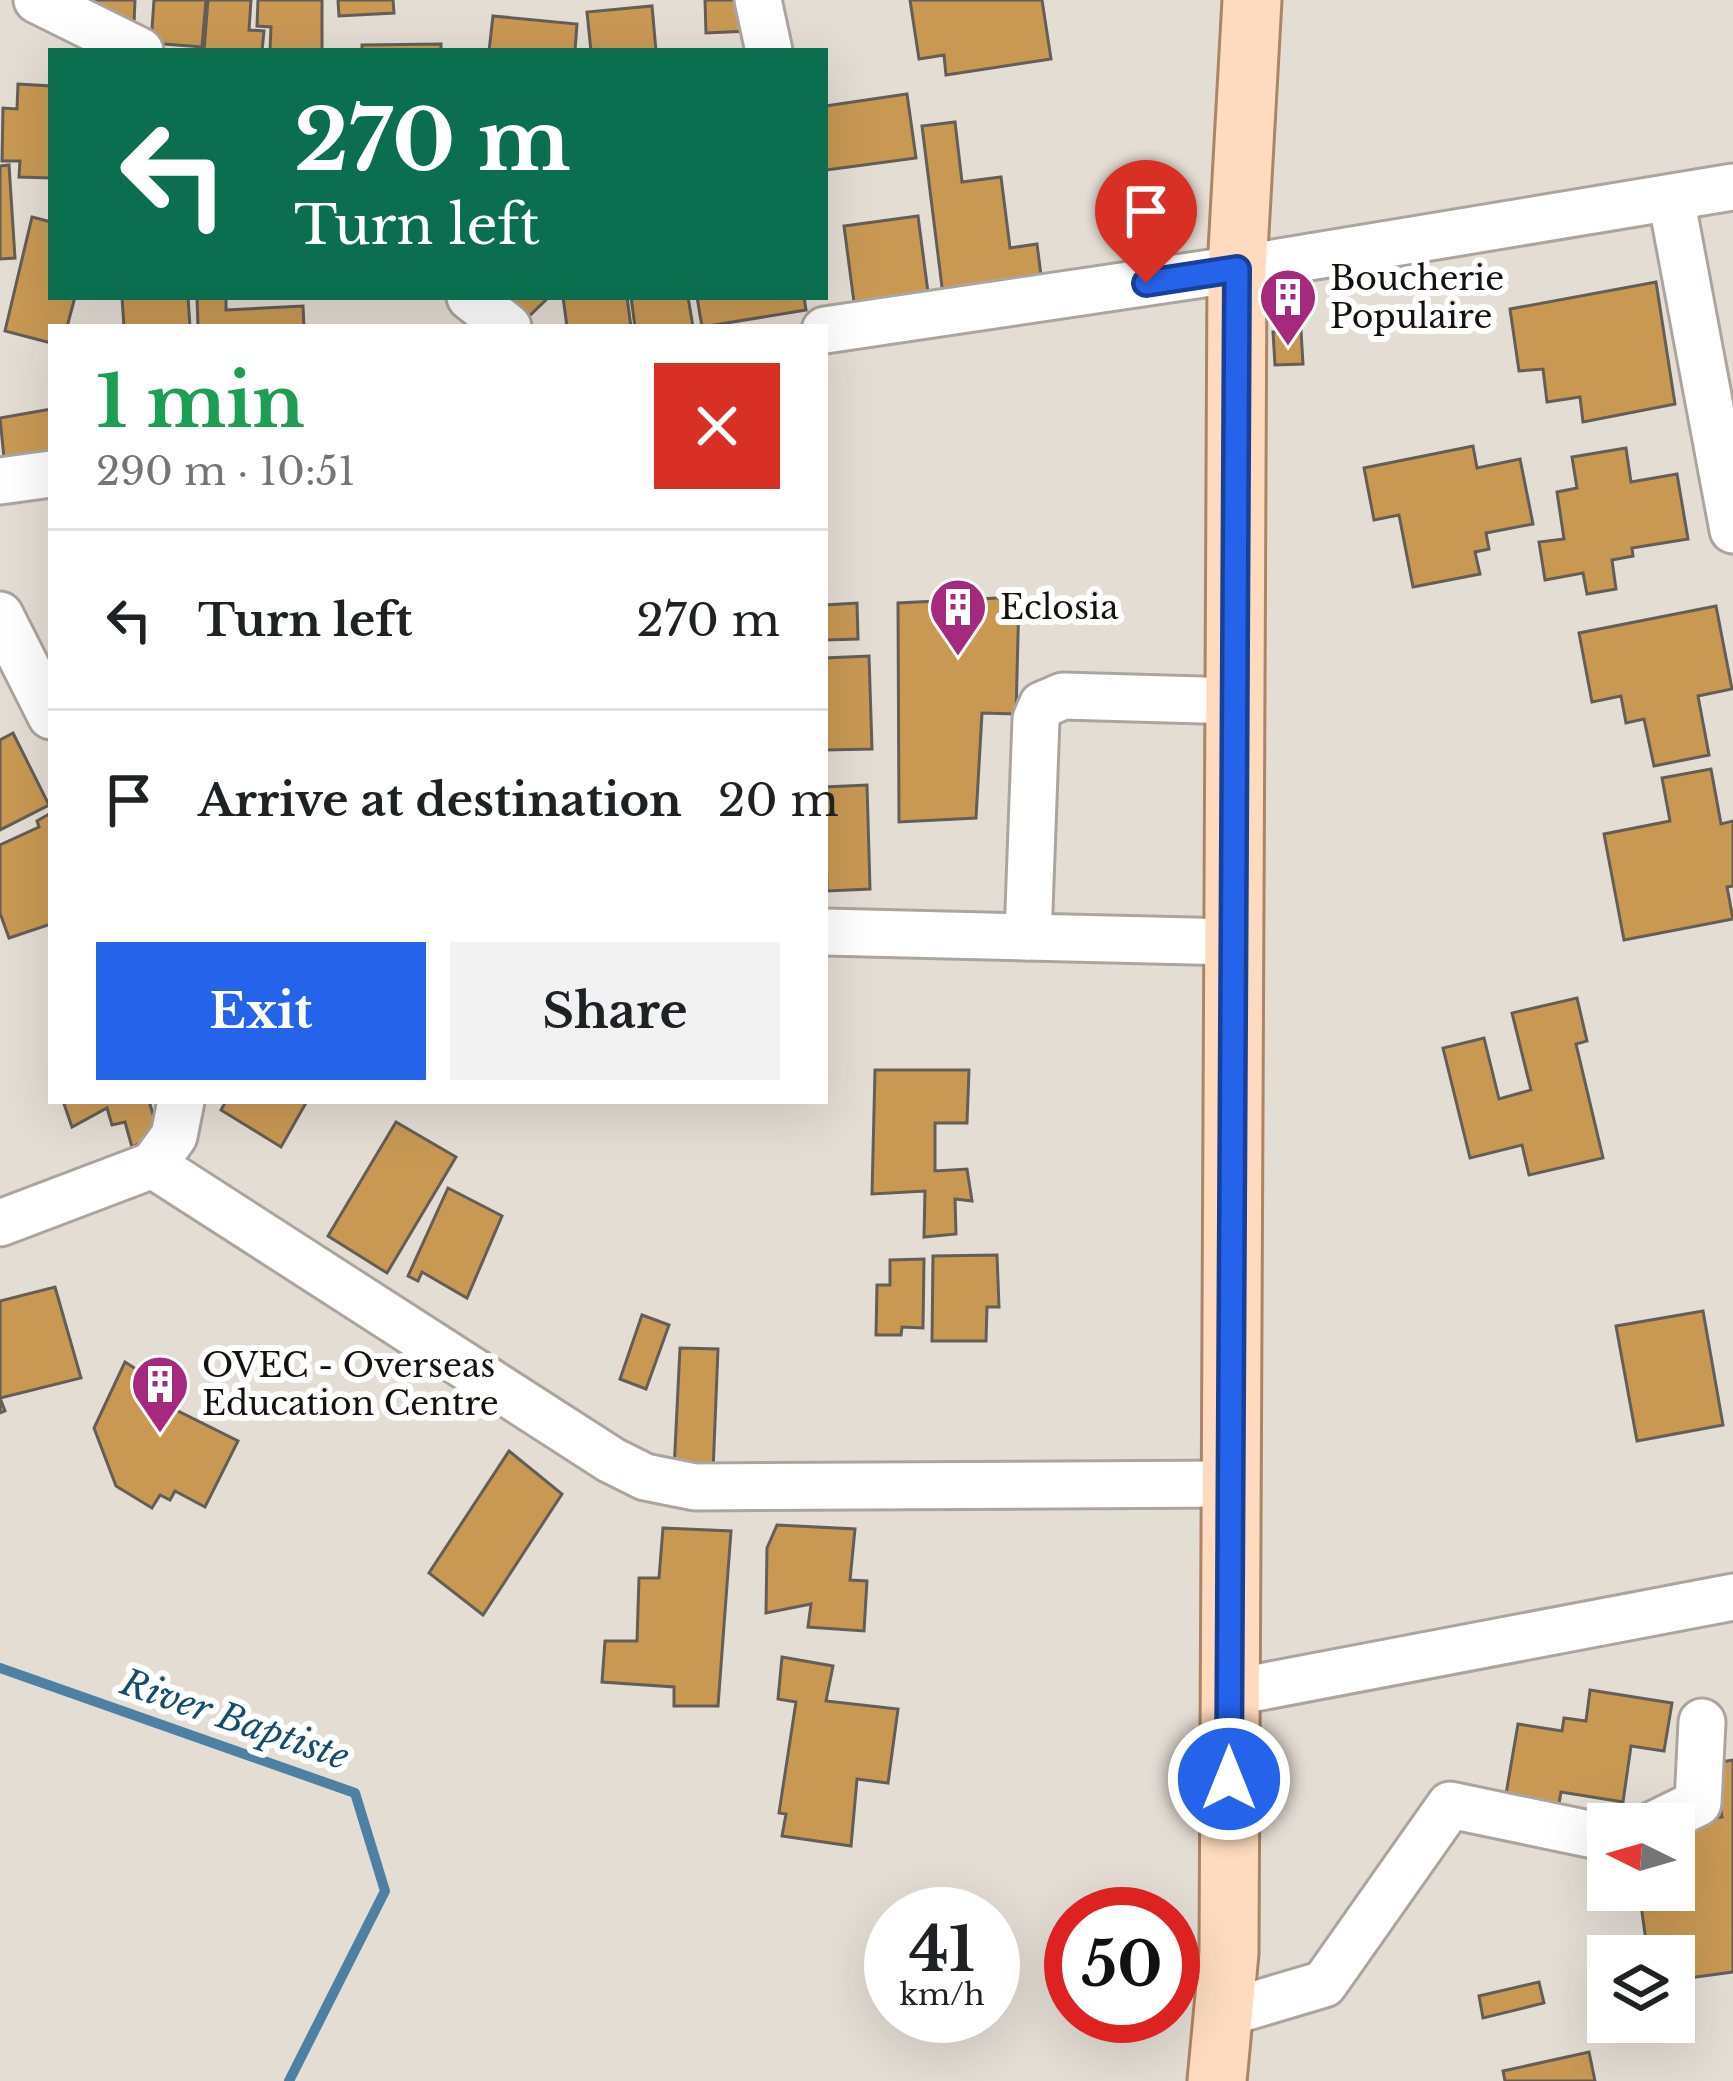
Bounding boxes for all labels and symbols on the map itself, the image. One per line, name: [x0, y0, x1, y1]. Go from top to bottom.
pin: [1095, 160, 1197, 283]
place label: Boucherie Populaire: [1330, 258, 1504, 337]
building icon: Boucherie Populaire: [1257, 266, 1319, 348]
building icon: Eclosia: [927, 576, 989, 658]
place label: Eclosia: [1000, 587, 1119, 628]
place label: OVEC - Overseas Education Centre: [202, 1345, 499, 1424]
building icon: OVEC - Overseas Education Centre: [129, 1353, 191, 1435]
water label: River Baptiste: [114, 1659, 355, 1779]
position arrow: [1166, 1716, 1292, 1842]
north arrow: [1587, 1803, 1695, 1911]
speed limit sign: 50: [1044, 1887, 1200, 2043]

